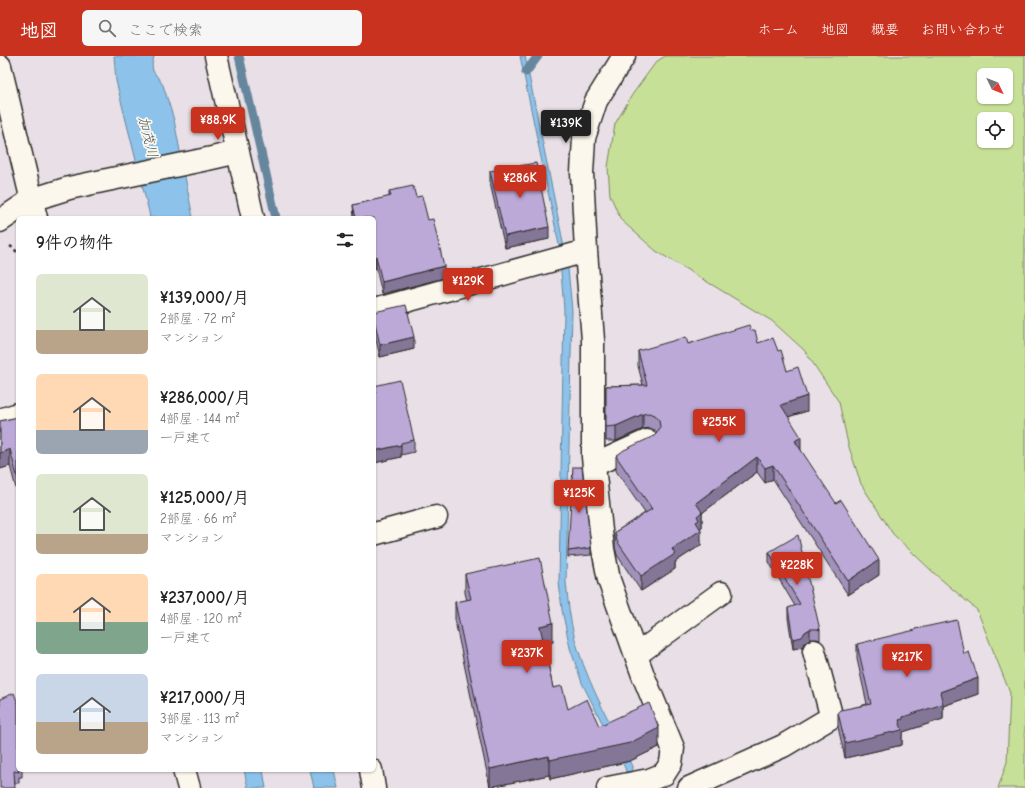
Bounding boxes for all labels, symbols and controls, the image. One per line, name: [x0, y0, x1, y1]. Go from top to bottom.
search box: [82, 10, 362, 46]
icon: search: [96, 17, 118, 39]
text: 地図: [20, 20, 58, 42]
text: ここで検索: [128, 21, 203, 39]
text: ホーム: [758, 21, 799, 38]
text: 地図: [821, 21, 849, 38]
text: 概要: [871, 21, 899, 38]
text: お問い合わせ: [921, 21, 1005, 38]
north arrow: [977, 68, 1013, 104]
map controls: [977, 68, 1013, 148]
pin: ¥88.9K: [185, 107, 251, 141]
pin: ¥139K: [538, 110, 594, 144]
text: ¥88.9K: [200, 112, 236, 127]
button: locate: [977, 112, 1013, 148]
water label: 加茂川: [135, 115, 161, 159]
text: ¥139K: [550, 115, 582, 130]
pin: ¥286K: [492, 165, 548, 199]
text: ¥286K: [503, 170, 537, 185]
icon: filters: [334, 229, 356, 251]
text: 9件の物件: [36, 233, 113, 252]
pin: ¥129K: [440, 268, 496, 302]
text: ¥129K: [452, 273, 484, 288]
text: ¥139,000/月: [160, 288, 249, 307]
icon: home: [68, 290, 116, 338]
text: 2部屋 · 72 m²: [160, 311, 235, 326]
text: マンション: [160, 330, 224, 345]
text: ¥286,000/月: [160, 388, 251, 407]
icon: home: [68, 390, 116, 438]
pin: ¥255K: [691, 409, 747, 443]
text: 4部屋 · 144 m²: [160, 411, 239, 426]
text: ¥255K: [702, 414, 736, 429]
text: 一戸建て: [160, 430, 212, 445]
pin: ¥125K: [551, 480, 607, 514]
text: ¥125K: [563, 485, 595, 500]
text: ¥125,000/月: [160, 488, 249, 507]
icon: home: [68, 490, 116, 538]
text: 2部屋 · 66 m²: [160, 511, 236, 526]
text: マンション: [160, 530, 224, 545]
pin: ¥228K: [769, 552, 825, 586]
text: ¥228K: [780, 557, 814, 572]
text: ¥237,000/月: [160, 588, 250, 607]
icon: home: [68, 590, 116, 638]
text: 4部屋 · 120 m²: [160, 611, 241, 626]
text: 一戸建て: [160, 630, 212, 645]
pin: ¥237K: [499, 640, 555, 674]
pin: ¥217K: [879, 644, 935, 678]
text: ¥237K: [511, 645, 543, 660]
text: ¥217K: [891, 649, 923, 664]
text: ¥217,000/月: [160, 688, 248, 707]
icon: home: [68, 690, 116, 738]
text: 3部屋 · 113 m²: [160, 711, 239, 726]
text: マンション: [160, 730, 224, 745]

